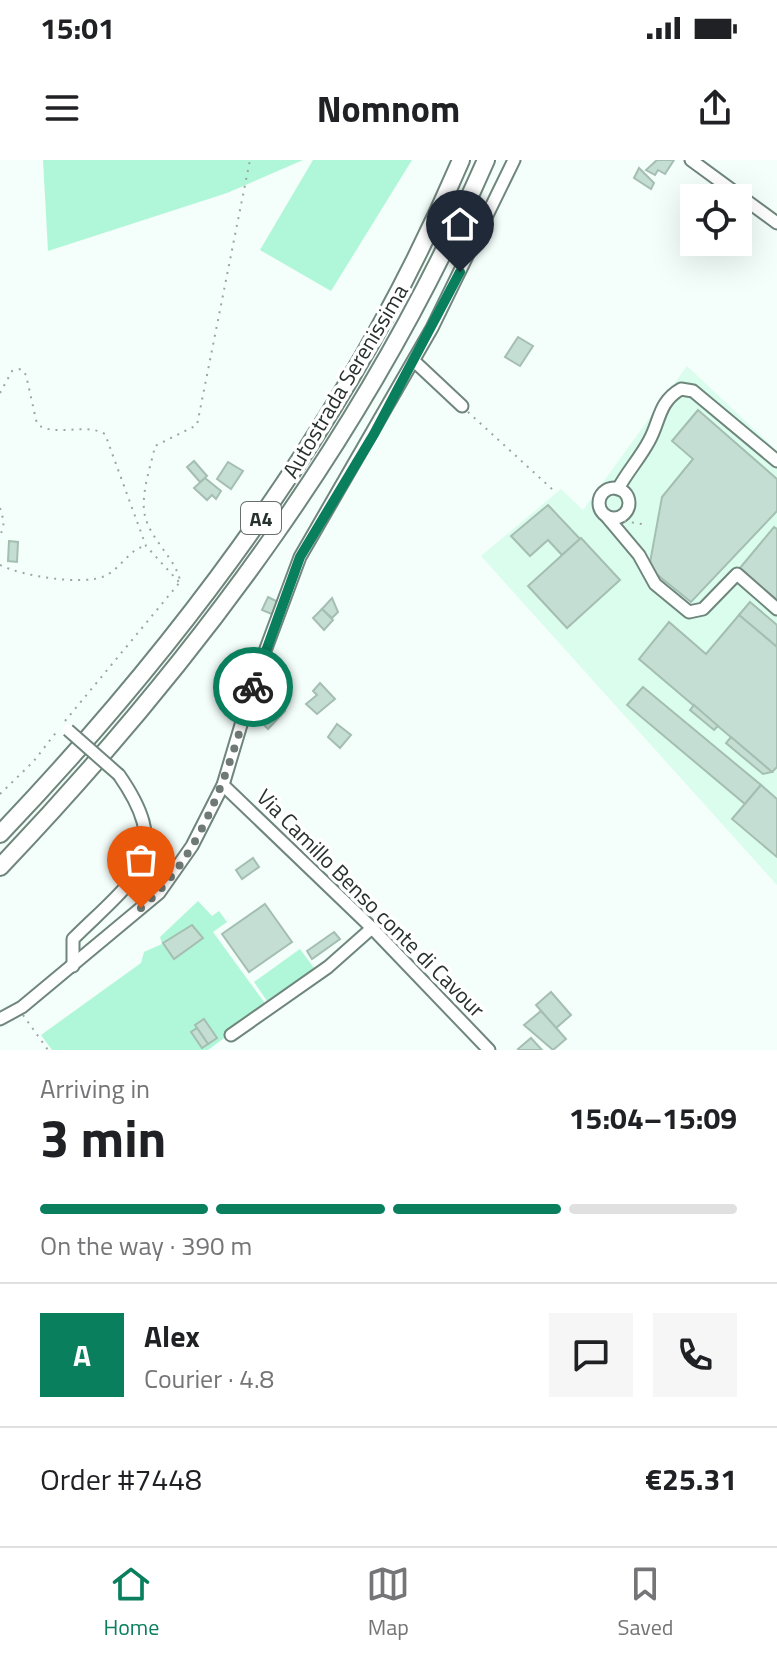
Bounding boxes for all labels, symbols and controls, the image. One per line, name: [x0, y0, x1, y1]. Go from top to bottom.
text: 15:01: [40, 5, 115, 51]
text: Nomnom: [317, 81, 460, 136]
icon: menu: [40, 86, 84, 130]
icon: share: [693, 86, 737, 130]
map controls: [680, 184, 752, 256]
button: locate: [680, 184, 752, 256]
pin: [426, 190, 494, 272]
icon: home: [438, 202, 482, 246]
street label: Autostrada Serenissima: [273, 277, 417, 485]
road number: A4: [241, 502, 281, 534]
courier: [213, 647, 293, 727]
icon: bike: [231, 665, 275, 709]
street label: Via Camillo Benso conte di Cavour: [249, 781, 493, 1025]
pin: [107, 826, 175, 908]
icon: bag: [119, 838, 163, 882]
text: Arriving in: [40, 1069, 150, 1108]
text: 15:04–15:09: [569, 1095, 737, 1141]
text: 3 min: [40, 1098, 166, 1177]
text: On the way · 390 m: [40, 1226, 252, 1265]
text: Alex: [144, 1313, 200, 1359]
button: chat: [549, 1313, 633, 1397]
button: phone: [653, 1313, 737, 1397]
text: A: [73, 1332, 91, 1378]
text: Courier · 4.8: [144, 1359, 274, 1398]
text: Order #7448: [40, 1456, 202, 1502]
text: €25.31: [645, 1456, 737, 1502]
tab: Home: [104, 1562, 159, 1644]
tab: Map: [366, 1562, 410, 1644]
tab: Saved: [617, 1562, 673, 1644]

